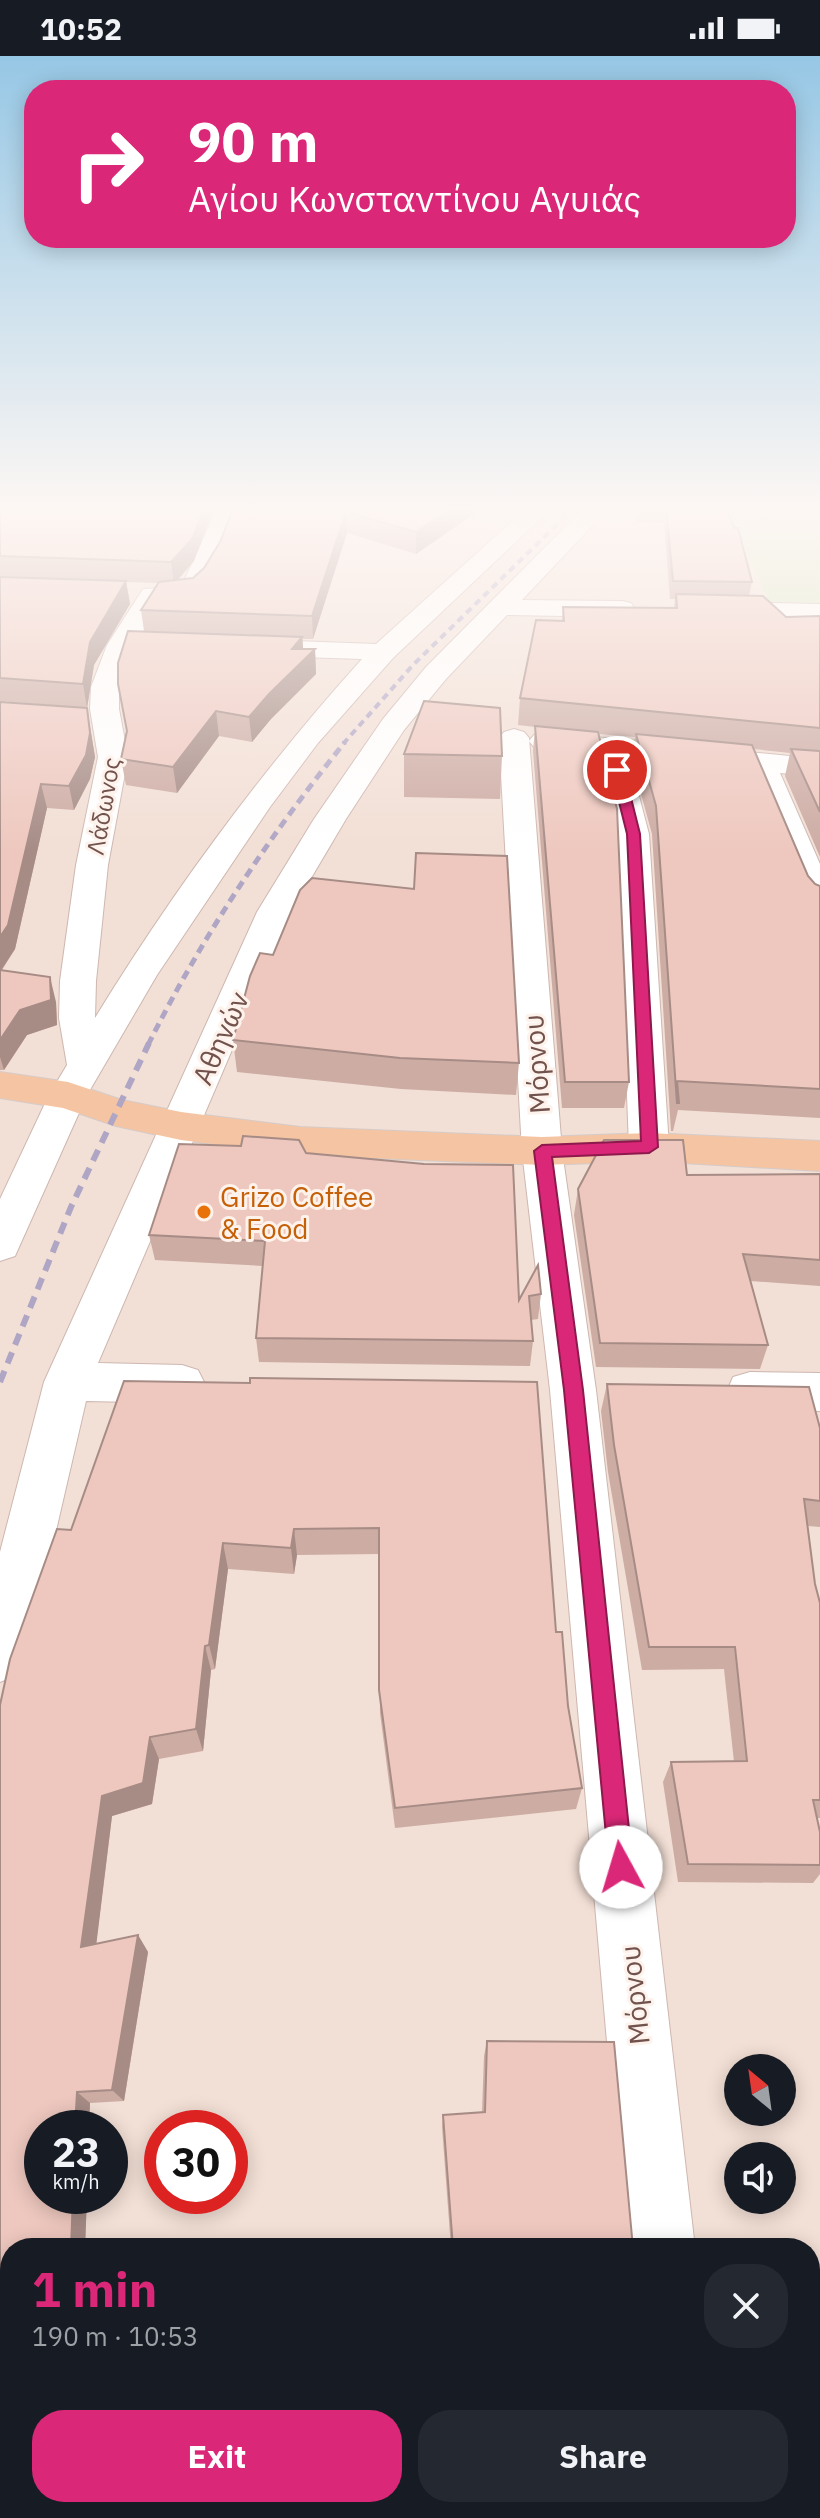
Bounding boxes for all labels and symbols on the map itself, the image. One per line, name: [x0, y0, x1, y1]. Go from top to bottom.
pin: [583, 736, 651, 804]
street label: Λάδωνος: [79, 755, 127, 857]
street label: Αθηνών: [183, 986, 257, 1090]
street label: Μόρνου: [514, 1013, 558, 1115]
place label: Grizo Coffee & Food: [220, 1178, 373, 1247]
marker: Grizo Coffee & Food: [195, 1203, 213, 1221]
position arrow: [579, 1825, 663, 1909]
street label: Μόρνου: [610, 1944, 658, 2046]
north arrow: [724, 2054, 796, 2126]
speed limit sign: 30: [144, 2110, 248, 2214]

